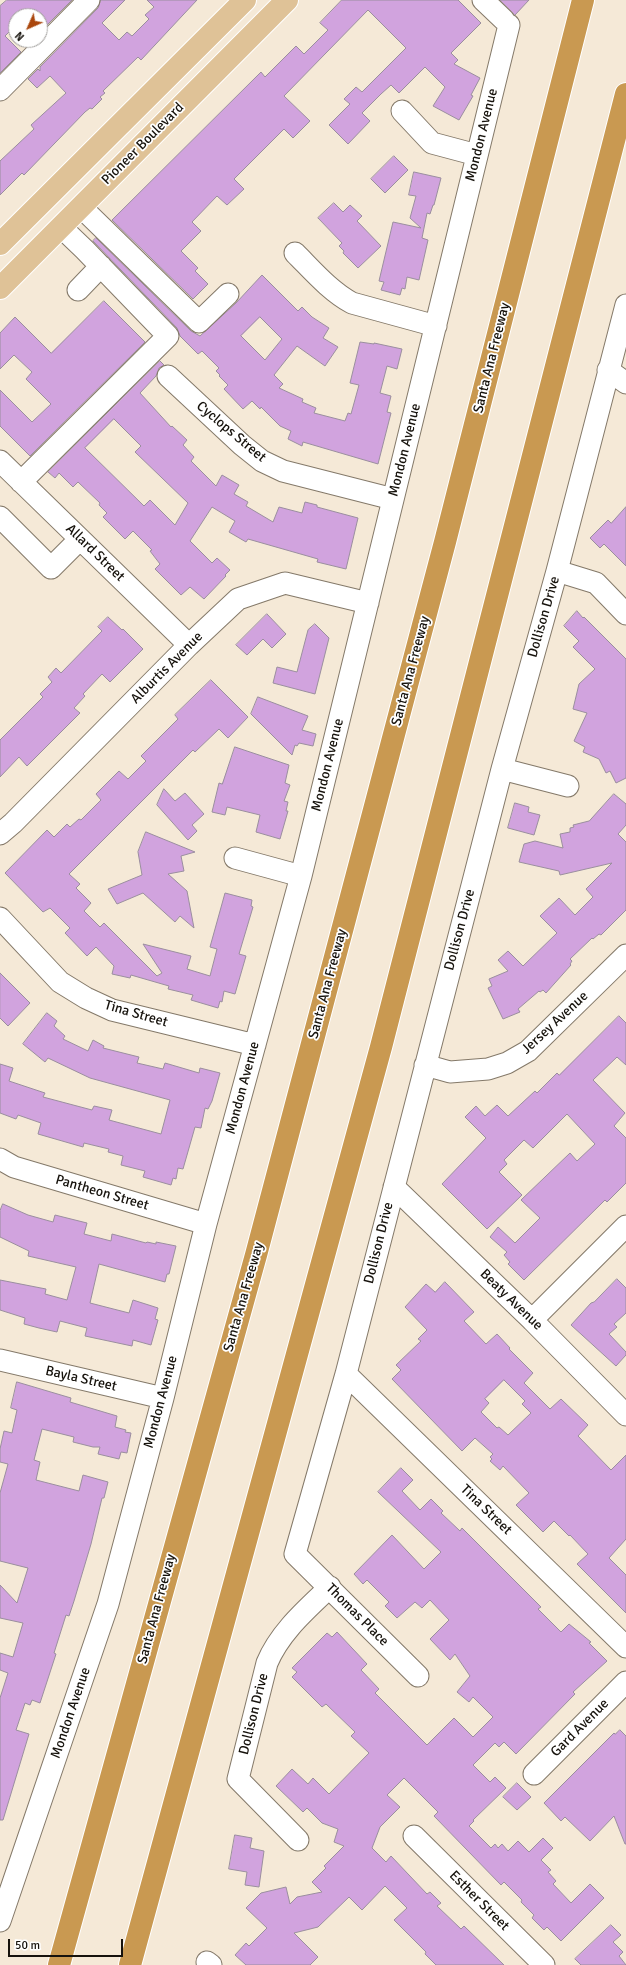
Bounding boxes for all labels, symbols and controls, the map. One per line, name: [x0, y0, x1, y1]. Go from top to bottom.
north arrow: [8, 8, 48, 48]
text: N: [13, 29, 27, 43]
street label: Mondon Avenue: [462, 87, 502, 183]
street label: Pioneer Boulevard: [99, 100, 187, 188]
street label: Santa Ana Freeway: [470, 301, 514, 415]
street label: Cyclops Street: [193, 398, 269, 466]
street label: Mondon Avenue: [385, 402, 425, 498]
street label: Allard Street: [62, 521, 128, 585]
street label: Dollison Drive: [524, 575, 564, 659]
street label: Santa Ana Freeway: [388, 614, 434, 728]
street label: Alburtis Avenue: [128, 629, 206, 707]
street label: Mondon Avenue: [308, 717, 348, 813]
street label: Dollison Drive: [441, 887, 479, 973]
street label: Santa Ana Freeway: [305, 927, 351, 1041]
street label: Jersey Avenue: [518, 988, 592, 1058]
street label: Tina Street: [102, 997, 170, 1031]
street label: Mondon Avenue: [223, 1040, 263, 1136]
street label: Pantheon Street: [53, 1172, 151, 1214]
street label: Dollison Drive: [361, 1200, 397, 1286]
street label: Santa Ana Freeway: [220, 1240, 268, 1354]
street label: Beaty Avenue: [476, 1266, 546, 1334]
street label: Mondon Avenue: [141, 1354, 181, 1450]
street label: Bayla Street: [44, 1363, 118, 1395]
street label: Tina Street: [457, 1481, 515, 1539]
street label: Santa Ana Freeway: [134, 1552, 180, 1666]
street label: Thomas Place: [322, 1580, 392, 1650]
street label: Mondon Avenue: [48, 1665, 94, 1761]
street label: Dollison Drive: [236, 1671, 272, 1757]
street label: Gard Avenue: [547, 1695, 613, 1761]
street label: Esther Street: [445, 1867, 513, 1935]
scale bar: [10, 1931, 125, 1957]
text: 50 m: [15, 1938, 40, 1953]

